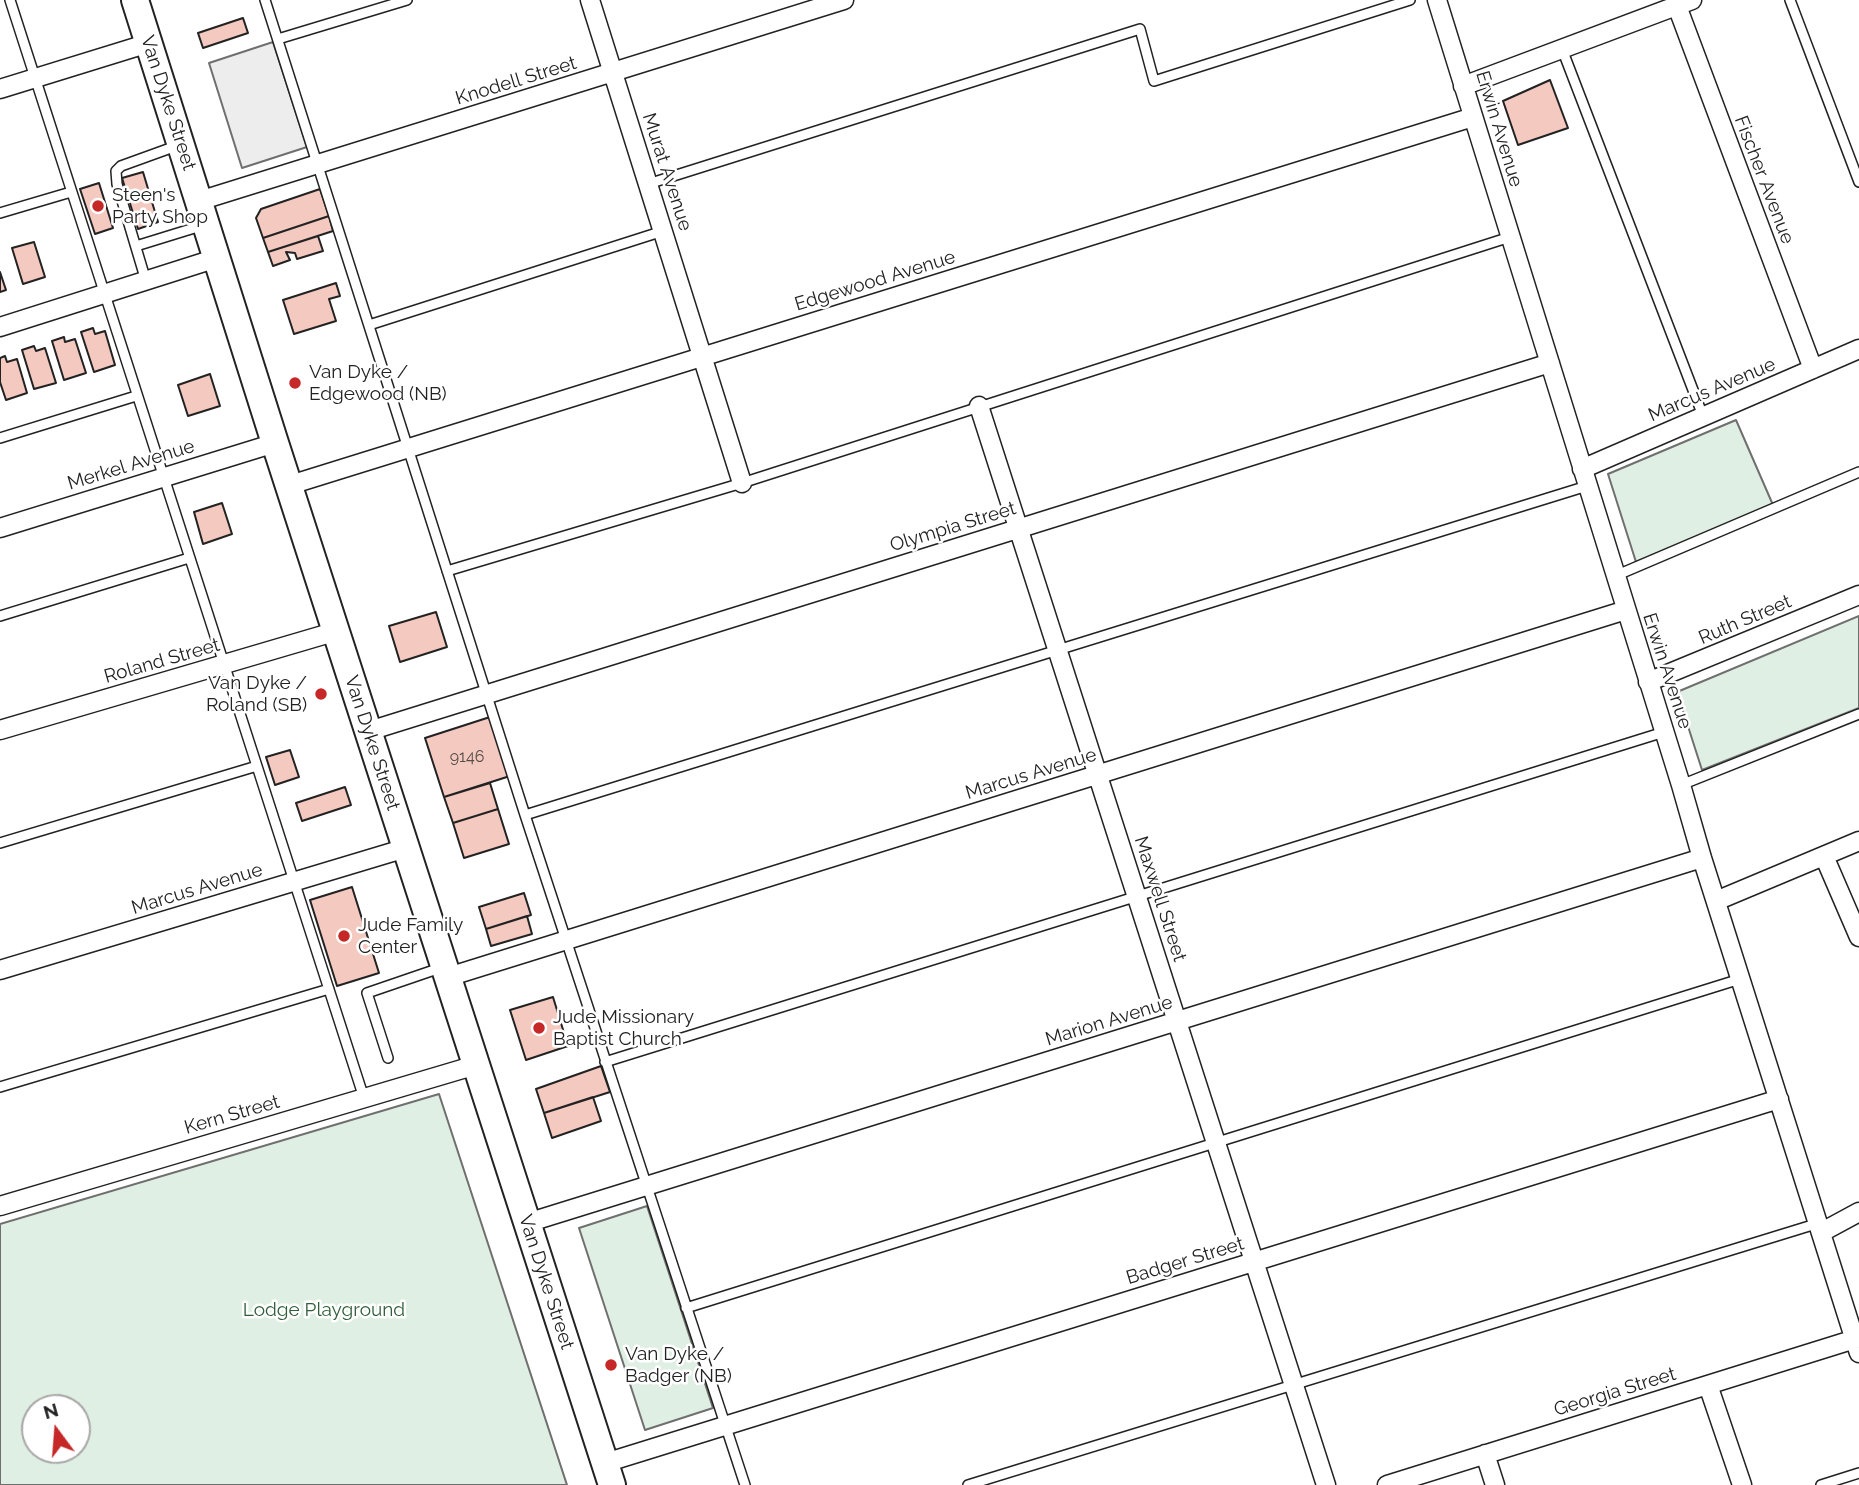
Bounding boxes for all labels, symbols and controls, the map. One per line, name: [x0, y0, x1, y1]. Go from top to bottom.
street label: Van Dyke Street: [135, 33, 201, 173]
street label: Knodell Street: [453, 52, 579, 110]
street label: Erwin Avenue: [1471, 68, 1527, 190]
street label: Murat Avenue: [637, 110, 697, 234]
street label: Fischer Avenue: [1729, 113, 1799, 247]
place label: Steen's Party Shop: [112, 184, 208, 228]
marker: Steen's Party Shop: [90, 198, 106, 214]
street label: Edgewood Avenue: [792, 246, 958, 316]
street label: Marcus Avenue: [1645, 353, 1779, 427]
place label: Van Dyke / Edgewood (NB): [309, 361, 447, 405]
marker: Van Dyke / Edgewood (NB): [287, 375, 303, 391]
street label: Merkel Avenue: [65, 435, 197, 495]
street label: Olympia Street: [887, 497, 1019, 557]
street label: Ruth Street: [1695, 590, 1795, 650]
street label: Erwin Avenue: [1638, 610, 1696, 732]
street label: Roland Street: [102, 634, 222, 688]
place label: Van Dyke / Roland (SB): [206, 672, 307, 716]
street label: Van Dyke Street: [339, 673, 405, 813]
marker: Van Dyke / Roland (SB): [313, 686, 329, 702]
street label: Marcus Avenue: [963, 743, 1099, 805]
house number: 9146: [450, 747, 484, 767]
street label: Maxwell Street: [1129, 833, 1191, 965]
street label: Marcus Avenue: [129, 858, 265, 920]
place label: Jude Family Center: [358, 914, 463, 958]
marker: Jude Family Center: [336, 928, 352, 944]
street label: Marion Avenue: [1043, 991, 1175, 1051]
place label: Jude Missionary Baptist Church: [553, 1006, 694, 1050]
marker: Jude Missionary Baptist Church: [531, 1020, 547, 1036]
street label: Kern Street: [182, 1091, 282, 1139]
street label: Van Dyke Street: [513, 1212, 579, 1352]
street label: Badger Street: [1123, 1232, 1247, 1290]
park label: Lodge Playground: [243, 1299, 405, 1321]
place label: Van Dyke / Badger (NB): [625, 1343, 732, 1387]
marker: Van Dyke / Badger (NB): [603, 1357, 619, 1373]
street label: Georgia Street: [1551, 1363, 1679, 1421]
north arrow: [21, 1394, 91, 1464]
text: N: [41, 1398, 61, 1423]

